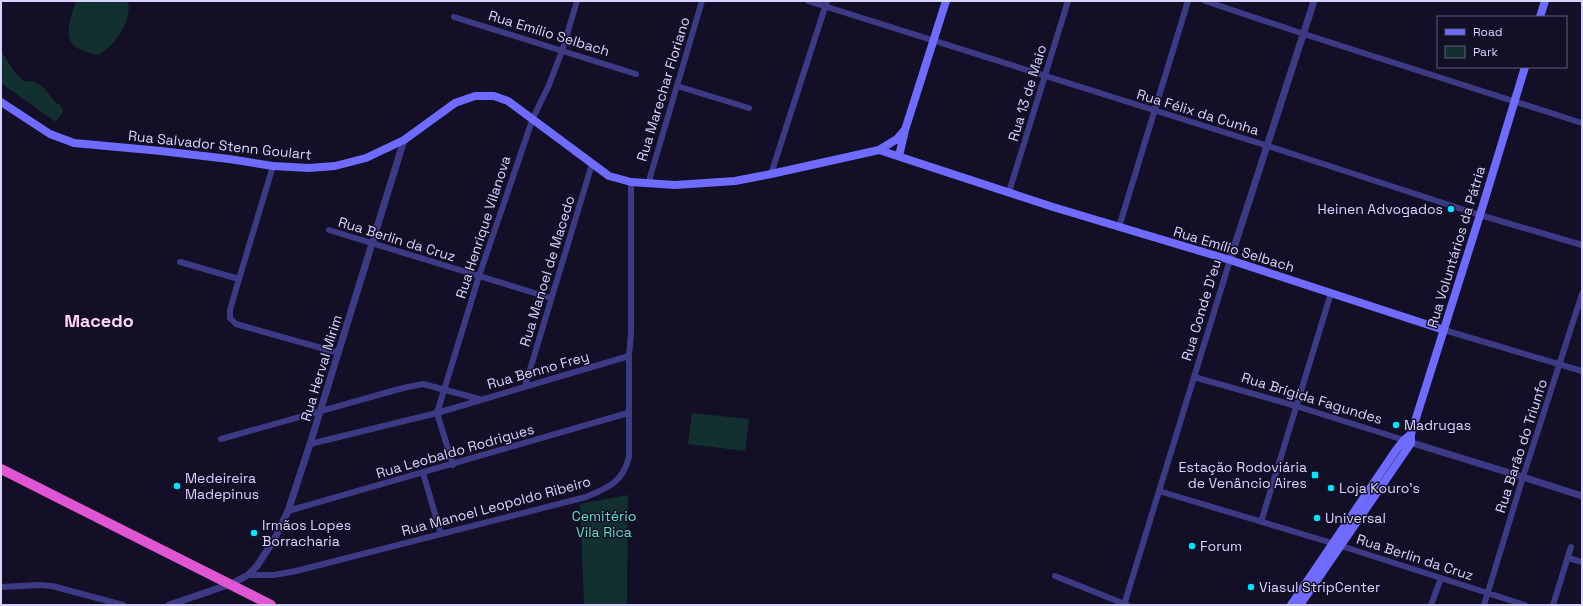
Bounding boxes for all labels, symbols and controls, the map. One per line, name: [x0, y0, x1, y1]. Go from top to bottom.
street label: Rua Emílio Selbach: [486, 6, 612, 60]
street label: Rua Marechar Floriano: [632, 15, 694, 163]
legend: [1437, 16, 1567, 68]
text: Road: [1473, 24, 1502, 40]
street label: Rua 13 de Maio: [1004, 43, 1050, 143]
text: Park: [1473, 44, 1498, 60]
street label: Rua Félix da Cunha: [1135, 85, 1261, 139]
street label: Rua Salvador Stenn Goulart: [127, 126, 313, 164]
street label: Rua Henrique Vilanova: [451, 153, 515, 301]
street label: Rua Voluntários da Pátria: [1423, 164, 1489, 330]
street label: Rua Manoel de Macedo: [515, 193, 579, 349]
place label: Heinen Advogados: [1318, 200, 1443, 218]
marker: Heinen Advogados: [1446, 204, 1456, 214]
street label: Rua Berlin da Cruz: [336, 213, 458, 265]
street label: Rua Emílio Selbach: [1171, 222, 1297, 276]
street label: Rua Conde D'eu: [1177, 257, 1225, 363]
district label: Macedo: [64, 309, 134, 332]
street label: Rua Herval Mirim: [296, 313, 346, 423]
street label: Rua Benno Frey: [485, 347, 591, 393]
street label: Rua Brígida Fagundes: [1239, 368, 1385, 428]
street label: Rua Barão do Triunfo: [1491, 377, 1551, 515]
place label: Madrugas: [1404, 416, 1471, 434]
street label: Rua Leobaldo Rodrigues: [374, 420, 536, 482]
marker: Madrugas: [1391, 420, 1401, 430]
place label: Estação Rodoviária de Venâncio Aires: [1179, 458, 1307, 492]
place label: Medeireira Madepinus: [185, 469, 259, 503]
marker: Estação Rodoviária de Venâncio Aires: [1310, 470, 1320, 480]
street label: Rua Manoel Leopoldo Ribeiro: [399, 472, 593, 540]
place label: Loja Kouro's: [1339, 479, 1420, 497]
marker: Medeireira Madepinus: [172, 481, 182, 491]
marker: Loja Kouro's: [1326, 483, 1336, 493]
park label: Cemitério Vila Rica: [572, 507, 636, 541]
place label: Universal: [1325, 509, 1386, 527]
marker: Universal: [1312, 513, 1322, 523]
place label: Irmãos Lopes Borracharia: [262, 516, 351, 550]
marker: Irmãos Lopes Borracharia: [249, 528, 259, 538]
street label: Rua Berlin da Cruz: [1354, 530, 1476, 584]
place label: Forum: [1200, 537, 1242, 555]
marker: Forum: [1187, 541, 1197, 551]
place label: Viasul StripCenter: [1259, 578, 1380, 596]
marker: Viasul StripCenter: [1246, 582, 1256, 592]

